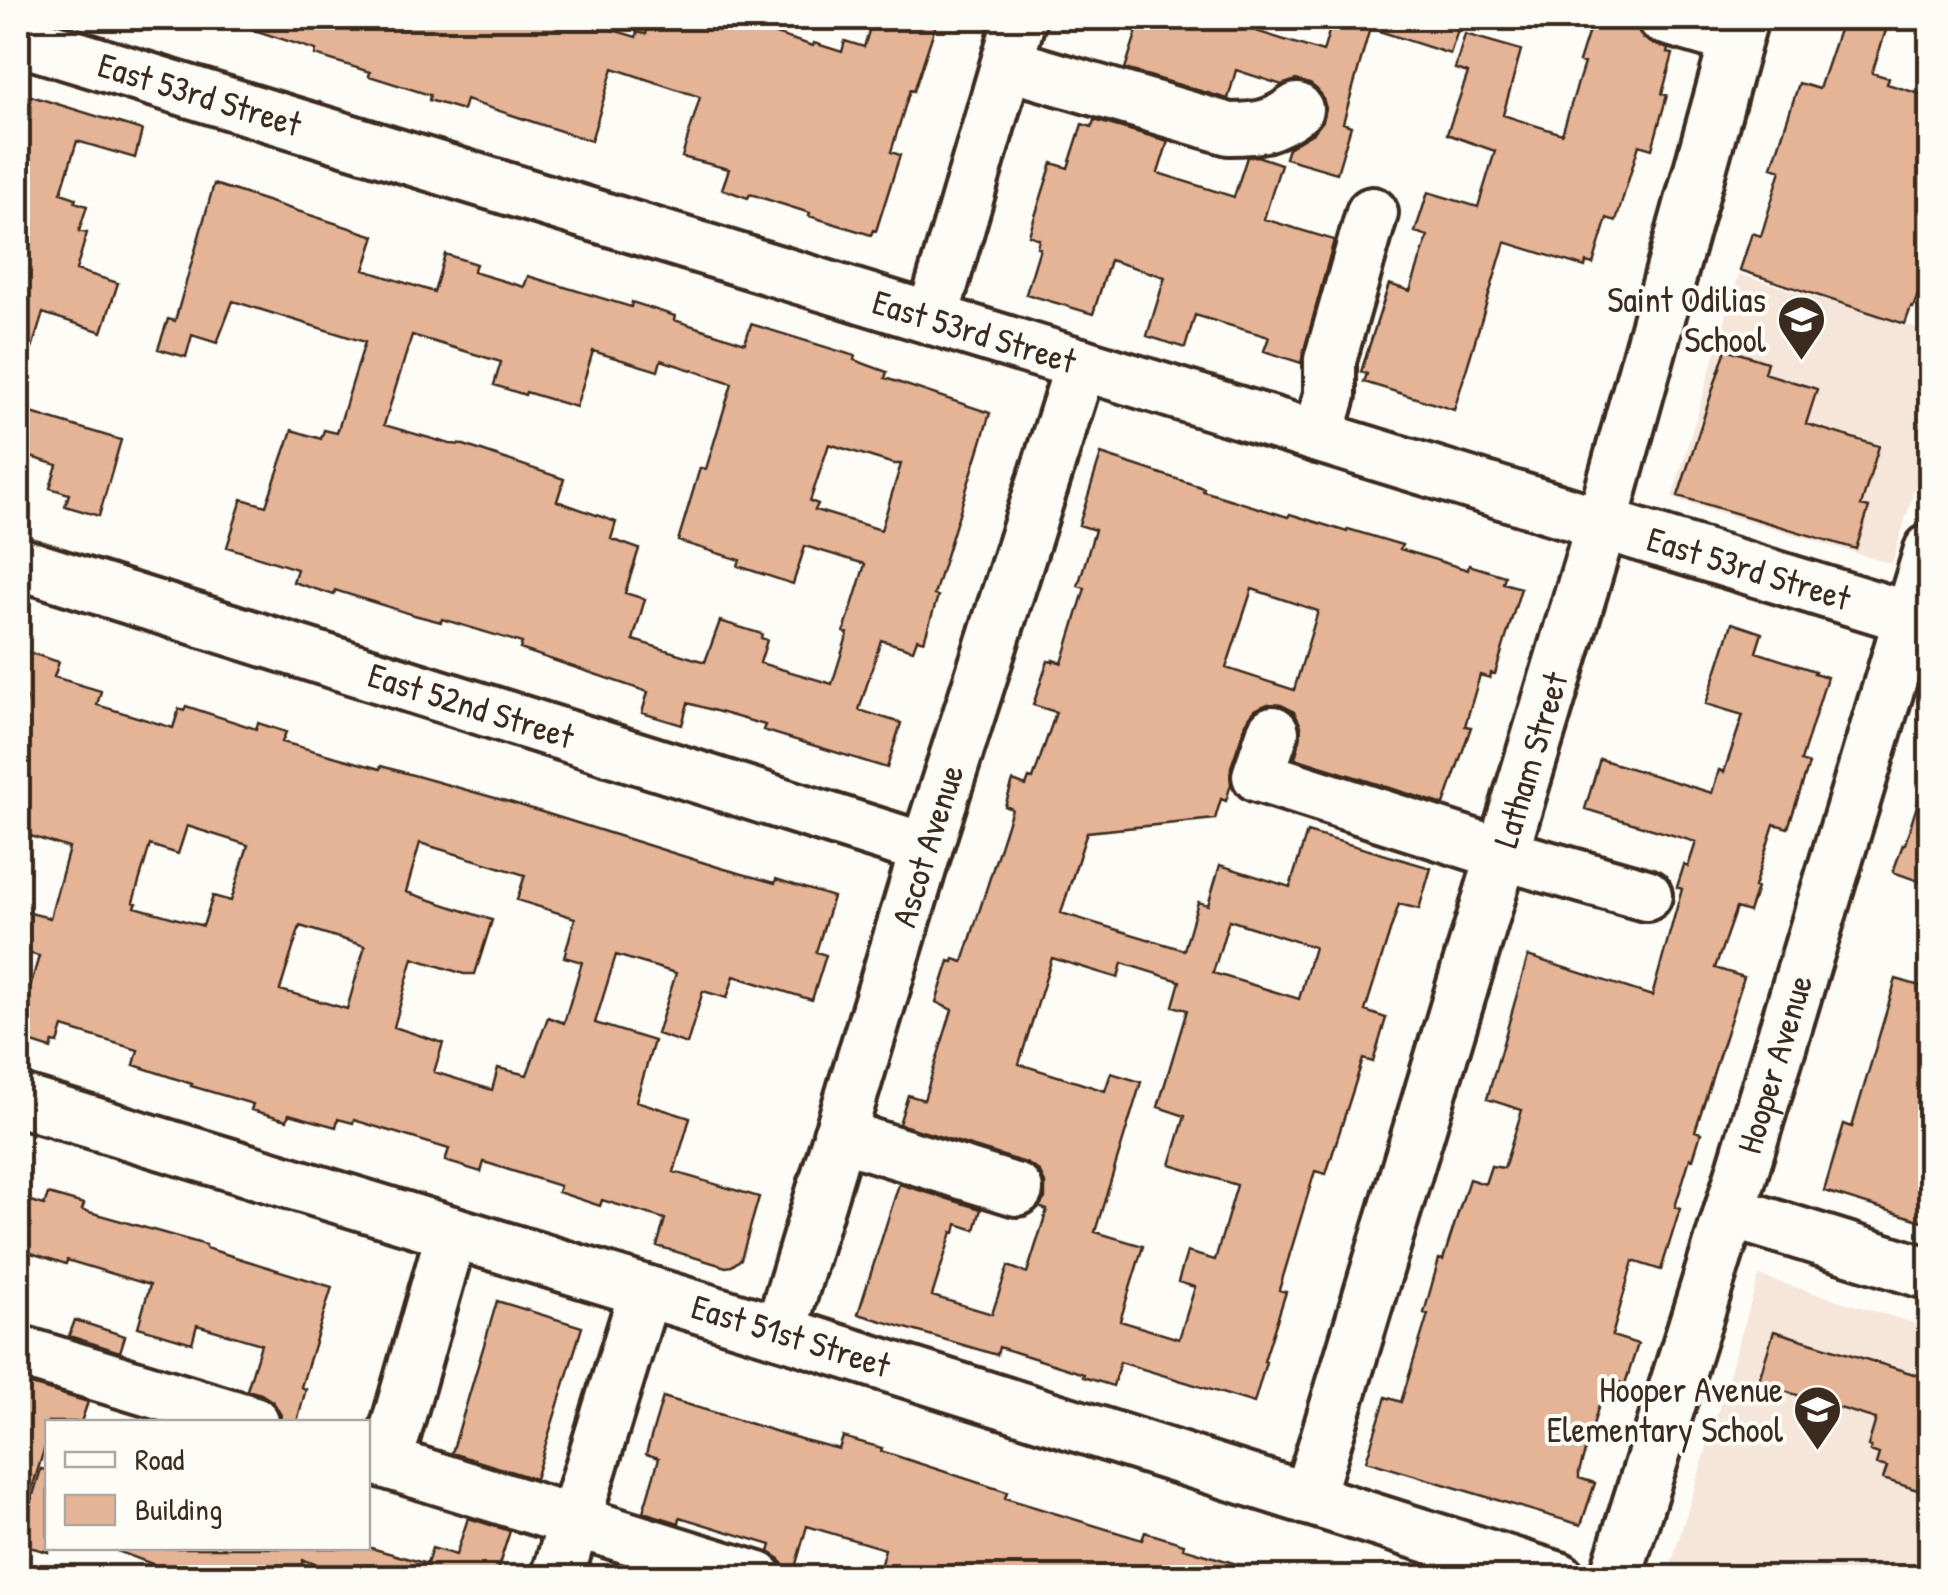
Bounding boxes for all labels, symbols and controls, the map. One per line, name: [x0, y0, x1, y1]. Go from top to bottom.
street label: East 53rd Street: [93, 41, 308, 148]
place label: Saint Odilias School: [1607, 276, 1767, 363]
street label: East 53rd Street: [867, 278, 1083, 385]
school or university icon: Saint Odilias School: [1775, 294, 1827, 362]
street label: East 53rd Street: [1642, 515, 1857, 622]
street label: East 52nd Street: [363, 651, 581, 760]
street label: Latham Street: [1482, 665, 1579, 853]
street label: Ascot Avenue: [880, 759, 974, 932]
street label: Hooper Avenue: [1725, 969, 1823, 1159]
street label: East 51st Street: [686, 1282, 897, 1389]
place label: Hooper Avenue Elementary School: [1547, 1366, 1784, 1453]
school or university icon: Hooper Avenue Elementary School: [1792, 1384, 1844, 1452]
legend: [45, 1420, 370, 1550]
text: Road: [135, 1439, 184, 1479]
text: Building: [135, 1489, 222, 1529]

